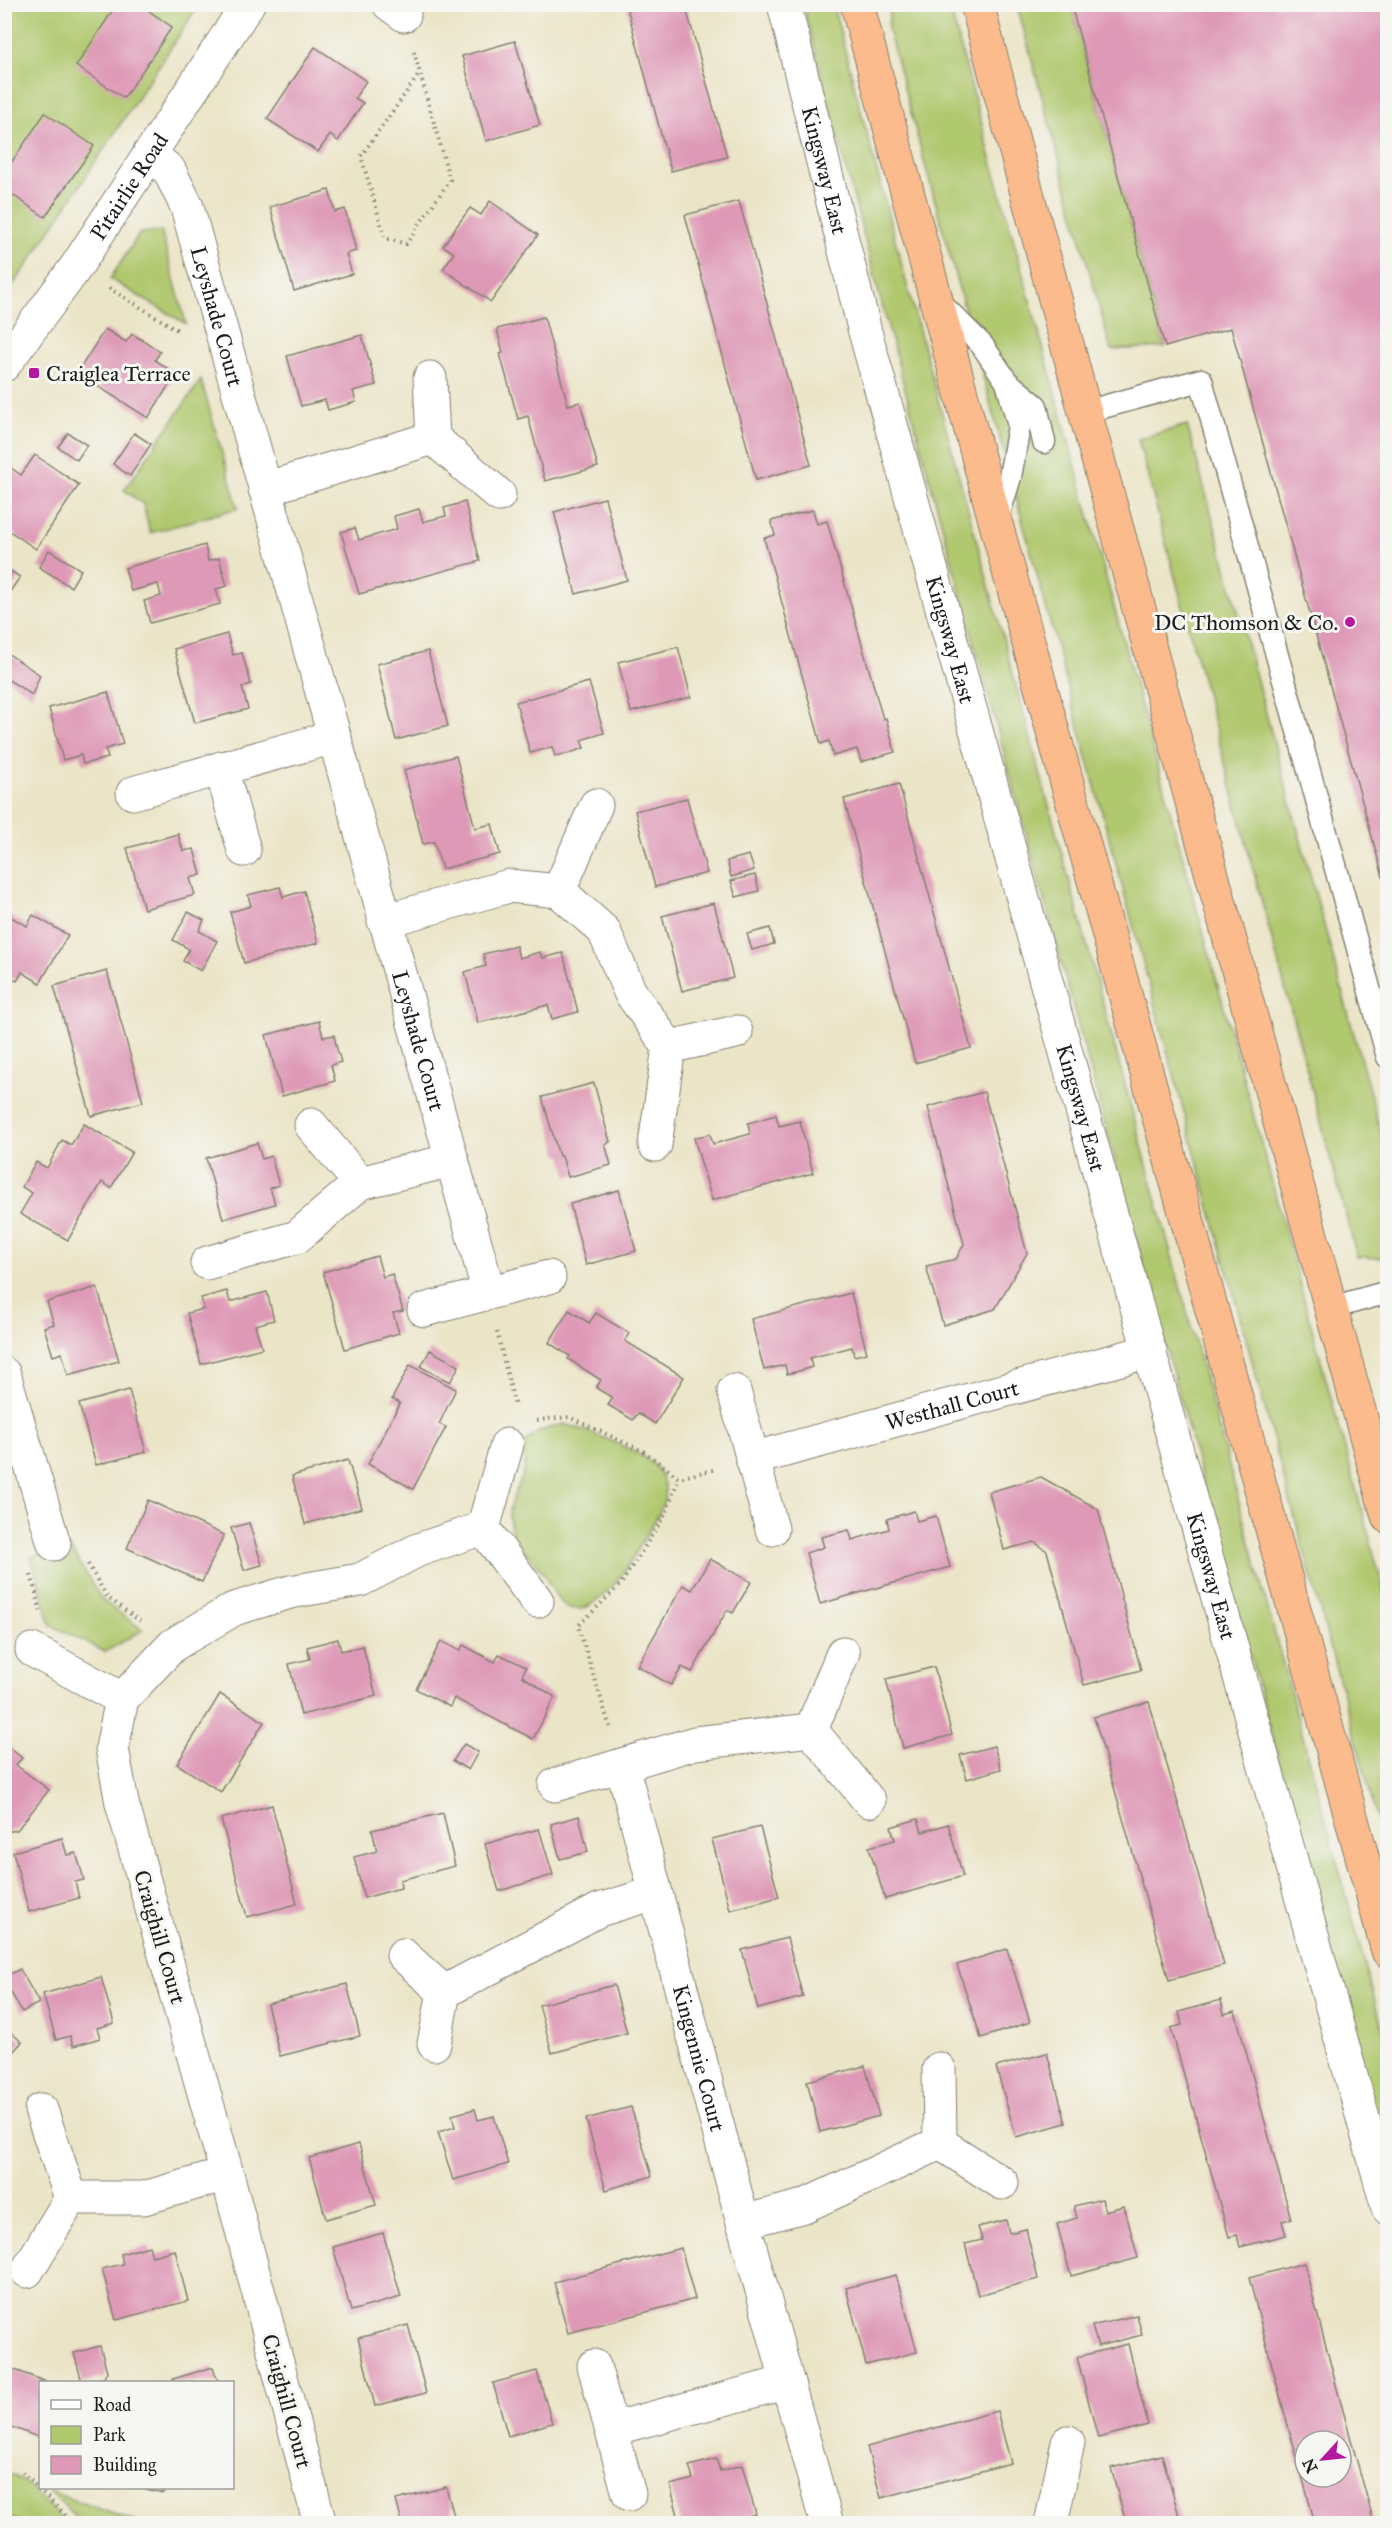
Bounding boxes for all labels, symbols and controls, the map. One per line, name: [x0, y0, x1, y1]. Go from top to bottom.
street label: Kingsway East: [796, 103, 854, 237]
street label: Pitairlie Road: [84, 128, 174, 245]
street label: Leyshade Court: [185, 243, 250, 389]
place label: Craiglea Terrace: [46, 360, 191, 387]
marker: Craiglea Terrace: [27, 366, 41, 380]
street label: Kingsway East: [920, 573, 981, 706]
place label: DC Thomson & Co.: [1154, 609, 1338, 636]
marker: DC Thomson & Co.: [1343, 615, 1357, 629]
street label: Leyshade Court: [386, 968, 451, 1114]
street label: Kingsway East: [1051, 1041, 1112, 1175]
street label: Westhall Court: [882, 1374, 1022, 1436]
street label: Kingsway East: [1181, 1509, 1242, 1643]
street label: Craighill Court: [128, 1867, 192, 2007]
street label: Kingennie Court: [667, 1982, 732, 2134]
street label: Craighill Court: [256, 2331, 318, 2471]
legend: [39, 2381, 234, 2489]
text: Road: [93, 2394, 131, 2416]
text: Park: [93, 2424, 126, 2446]
north arrow: [1293, 2429, 1353, 2489]
text: Building: [93, 2454, 157, 2477]
text: N: [1298, 2455, 1322, 2476]

